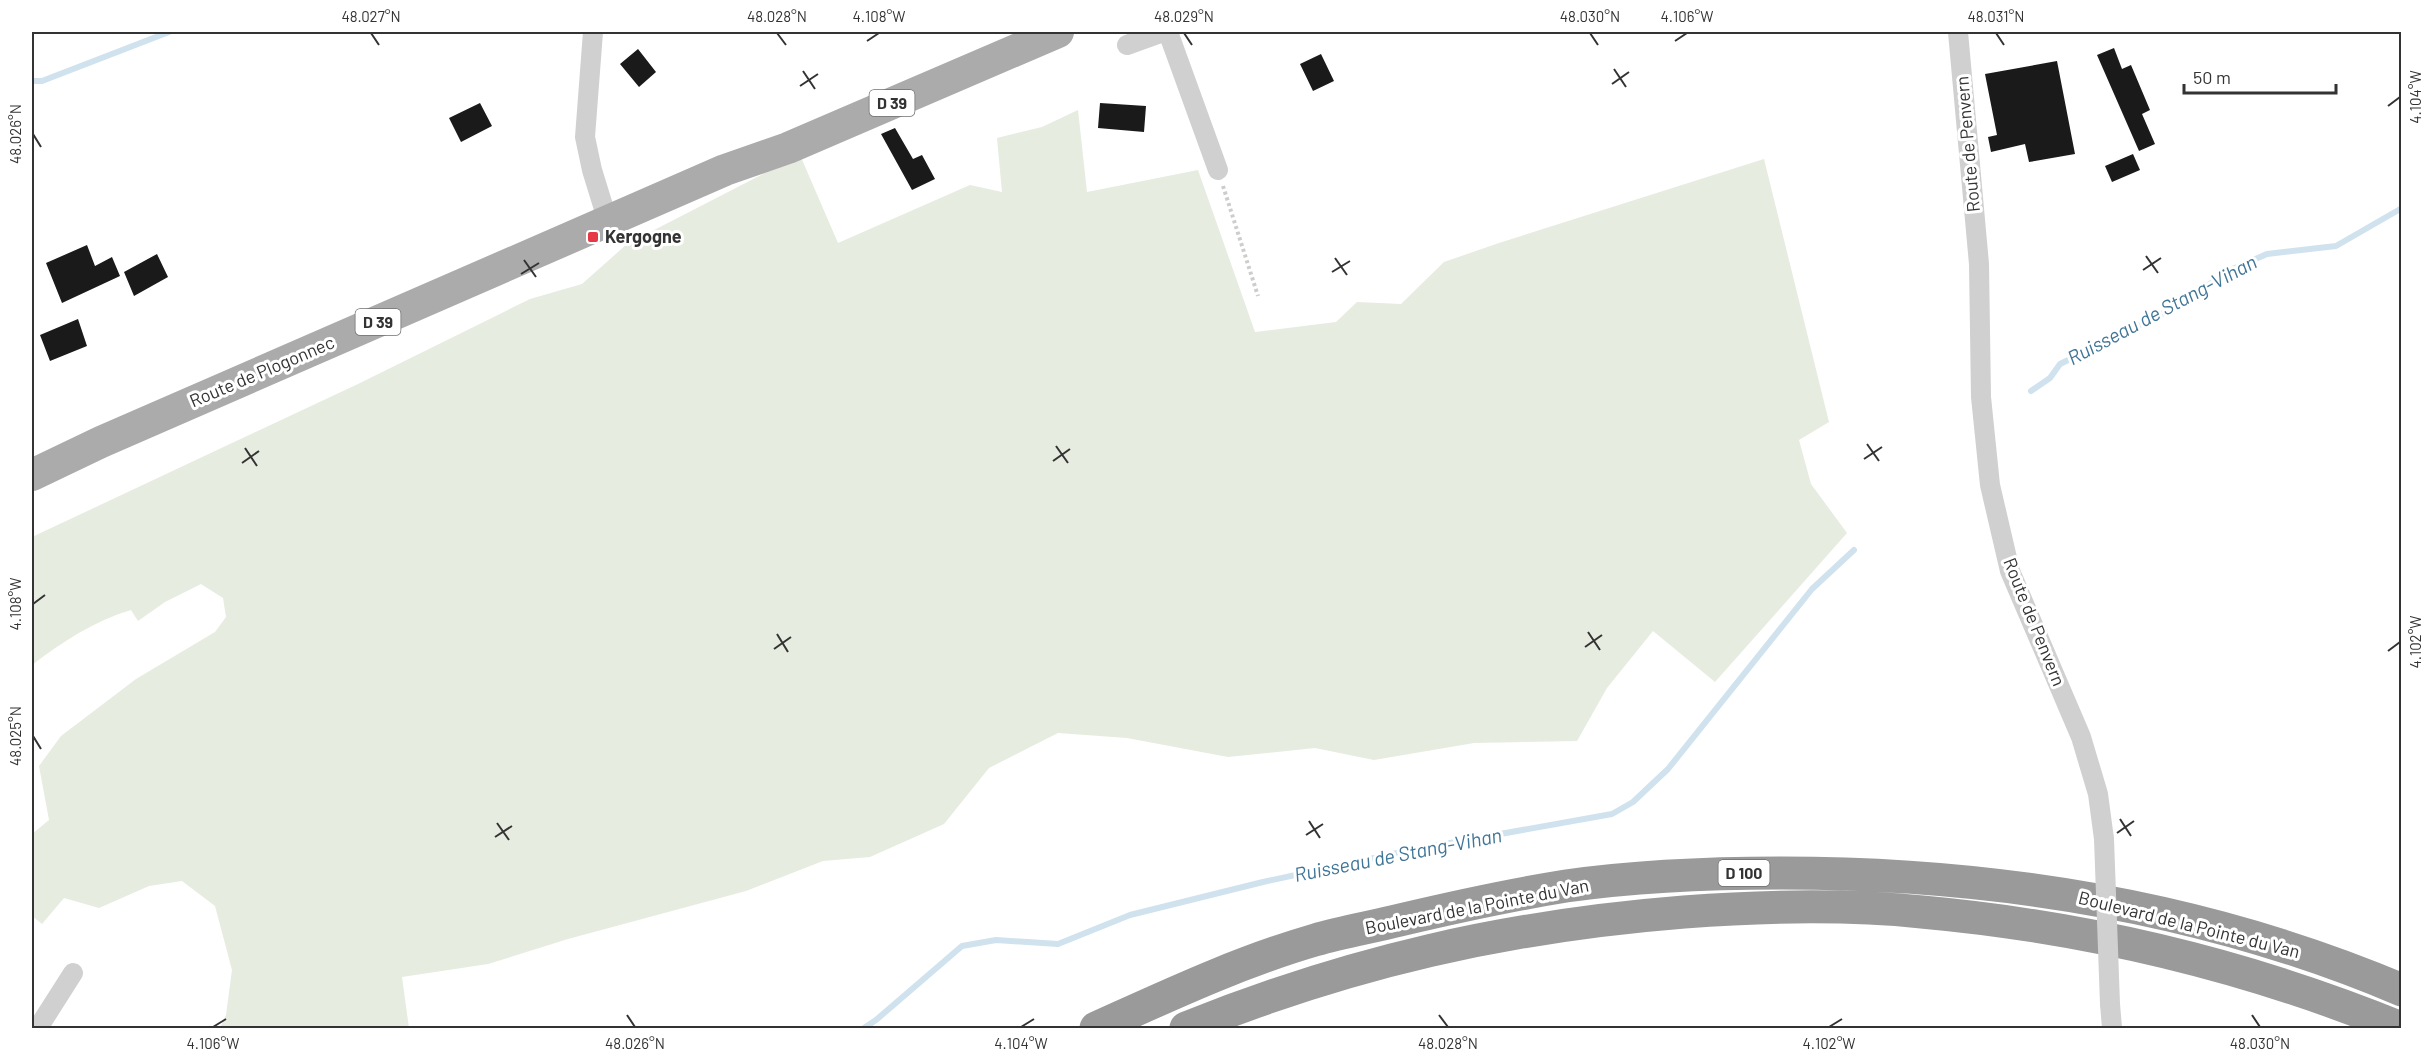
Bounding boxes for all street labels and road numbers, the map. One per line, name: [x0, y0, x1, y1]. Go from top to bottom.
street label: Route de Penvern: [1950, 75, 1984, 213]
road number: D 39: [870, 90, 914, 116]
road number: D 39: [356, 309, 400, 335]
street label: Route de Plogonnec: [186, 331, 337, 412]
street label: Route de Penvern: [1999, 554, 2071, 689]
road number: D 100: [1718, 860, 1770, 886]
street label: Boulevard de la Pointe du Van: [1363, 874, 1590, 938]
street label: Boulevard de la Pointe du Van: [2076, 886, 2302, 962]

